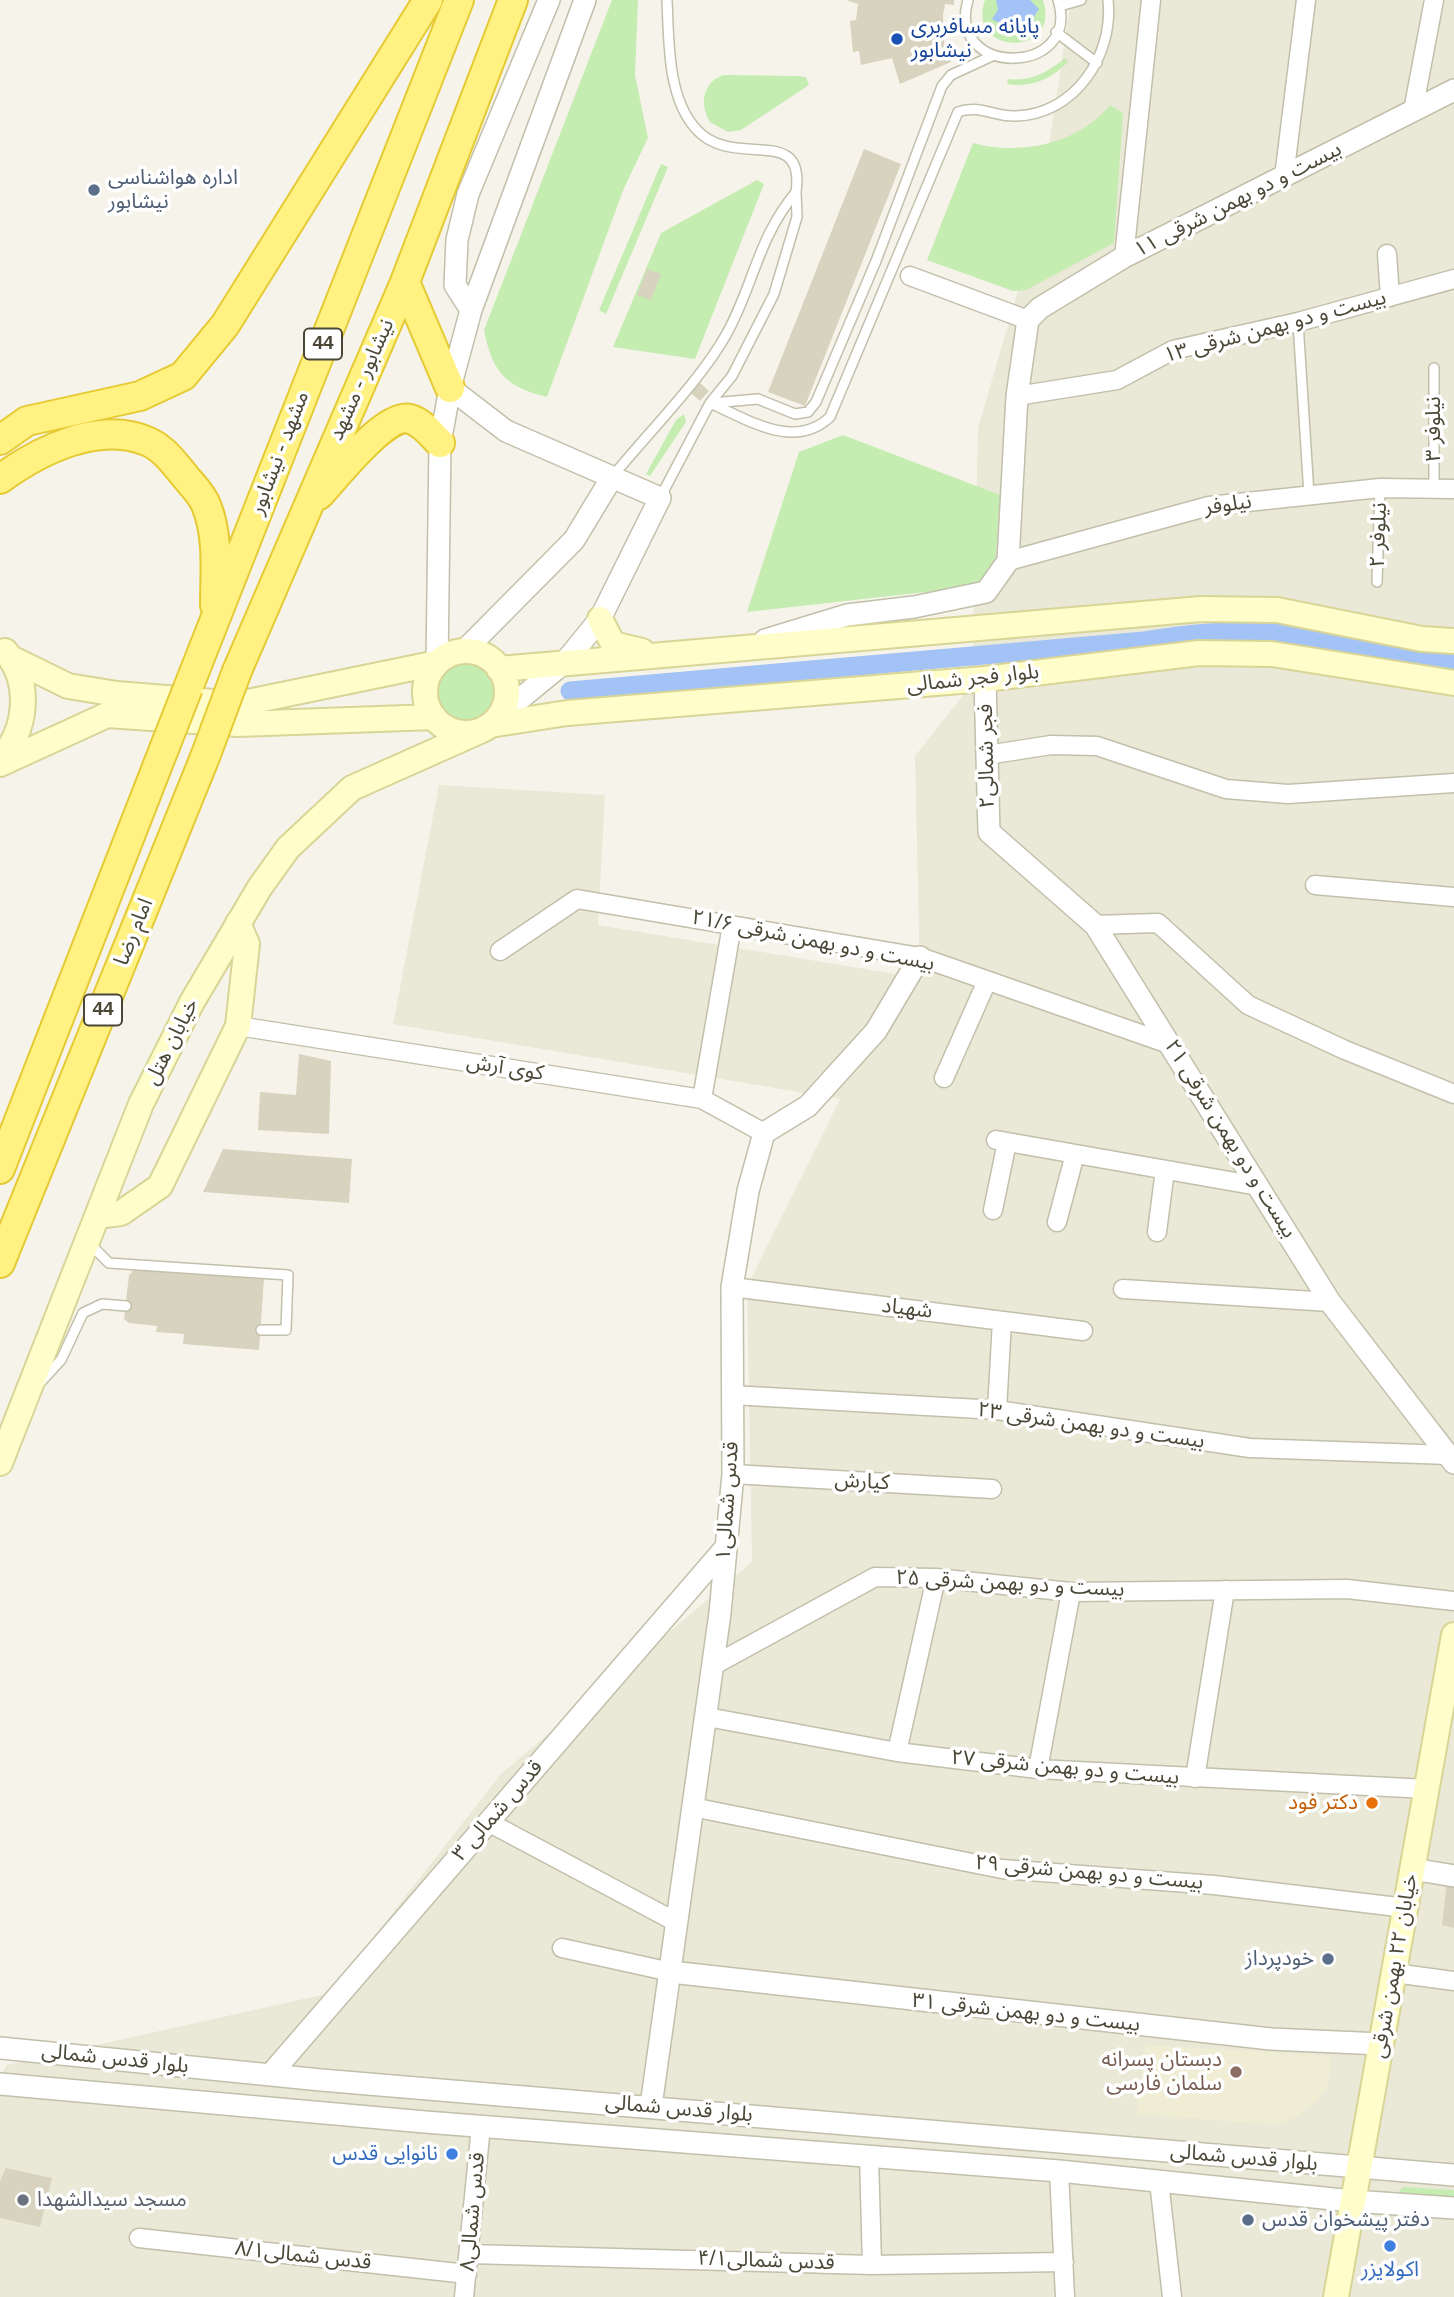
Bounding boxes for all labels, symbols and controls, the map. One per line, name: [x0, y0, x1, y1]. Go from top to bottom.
place label: پایانه مسافربری نیشابور: [911, 14, 1039, 64]
marker: پایانه مسافربری نیشابور: [889, 31, 905, 47]
street label: بیست و دو بهمن شرقی ۱۱: [1130, 137, 1346, 263]
place label: اداره هواشناسی نیشابور: [108, 165, 238, 215]
marker: اداره هواشناسی نیشابور: [86, 182, 102, 198]
street label: بیست و دو بهمن شرقی ۱۳: [1161, 285, 1389, 369]
street label: نیشابور - مشهد: [324, 315, 400, 445]
road number: 44: [304, 328, 342, 360]
street label: مشهد - نیشابور: [245, 388, 315, 518]
street label: نیلوفر ۳: [1421, 396, 1447, 462]
street label: نیلوفر: [1203, 489, 1253, 521]
street label: نیلوفر ۲: [1365, 502, 1393, 568]
street label: بلوار فجر شمالی: [906, 660, 1040, 698]
street label: فجر شمالی۲: [973, 704, 1001, 808]
street label: امام رضا: [109, 895, 159, 969]
street label: بیست و دو بهمن شرقی ۲۱/۶: [689, 905, 937, 977]
road number: 44: [84, 994, 122, 1026]
street label: خیابان هتل: [140, 995, 204, 1089]
street label: بیست و دو بهمن شرقی ۲۱: [1159, 1035, 1301, 1243]
street label: کوی آرش: [465, 1049, 545, 1087]
street label: شهیاد: [880, 1293, 934, 1325]
street label: بیست و دو بهمن شرقی ۲۳: [976, 1398, 1206, 1454]
street label: قدس شمالی۱: [711, 1441, 745, 1561]
street label: کیارش: [834, 1468, 890, 1496]
street label: بیست و دو بهمن شرقی ۲۵: [895, 1565, 1125, 1603]
street label: بیست و دو بهمن شرقی ۲۷: [950, 1745, 1180, 1791]
street label: قدس شمالی ۳: [447, 1755, 549, 1867]
place label: دکتر فود: [1288, 1790, 1358, 1816]
marker: دکتر فود: [1364, 1795, 1380, 1811]
street label: بیست و دو بهمن شرقی ۲۹: [974, 1850, 1204, 1896]
street label: خیابان ۲۲ بهمن شرقی: [1366, 1872, 1424, 2060]
place label: خودپرداز: [1245, 1946, 1314, 1972]
marker: خودپرداز: [1320, 1951, 1336, 1967]
street label: بیست و دو بهمن شرقی ۳۱: [911, 1988, 1141, 2038]
street label: بلوار قدس شمالی: [40, 2039, 190, 2079]
place label: دبستان پسرانه سلمان فارسی: [1102, 2047, 1222, 2097]
marker: دبستان پسرانه سلمان فارسی: [1228, 2064, 1244, 2080]
street label: بلوار قدس شمالی: [604, 2090, 754, 2128]
street label: بلوار قدس شمالی: [1169, 2139, 1319, 2177]
place label: نانوایی قدس: [332, 2141, 438, 2167]
marker: نانوایی قدس: [444, 2146, 460, 2162]
street label: قدس شمالی۸: [455, 2151, 491, 2273]
place label: مسجد سیدالشهدا: [37, 2187, 187, 2213]
marker: مسجد سیدالشهدا: [15, 2192, 31, 2208]
place label: دفتر پیشخوان قدس: [1262, 2207, 1430, 2233]
marker: دفتر پیشخوان قدس: [1240, 2212, 1256, 2228]
street label: قدس شمالی۸/۱: [233, 2236, 373, 2276]
marker: اکولایزر: [1382, 2238, 1398, 2254]
street label: قدس شمالی۴/۱: [697, 2246, 835, 2276]
place label: اکولایزر: [1361, 2257, 1419, 2283]

